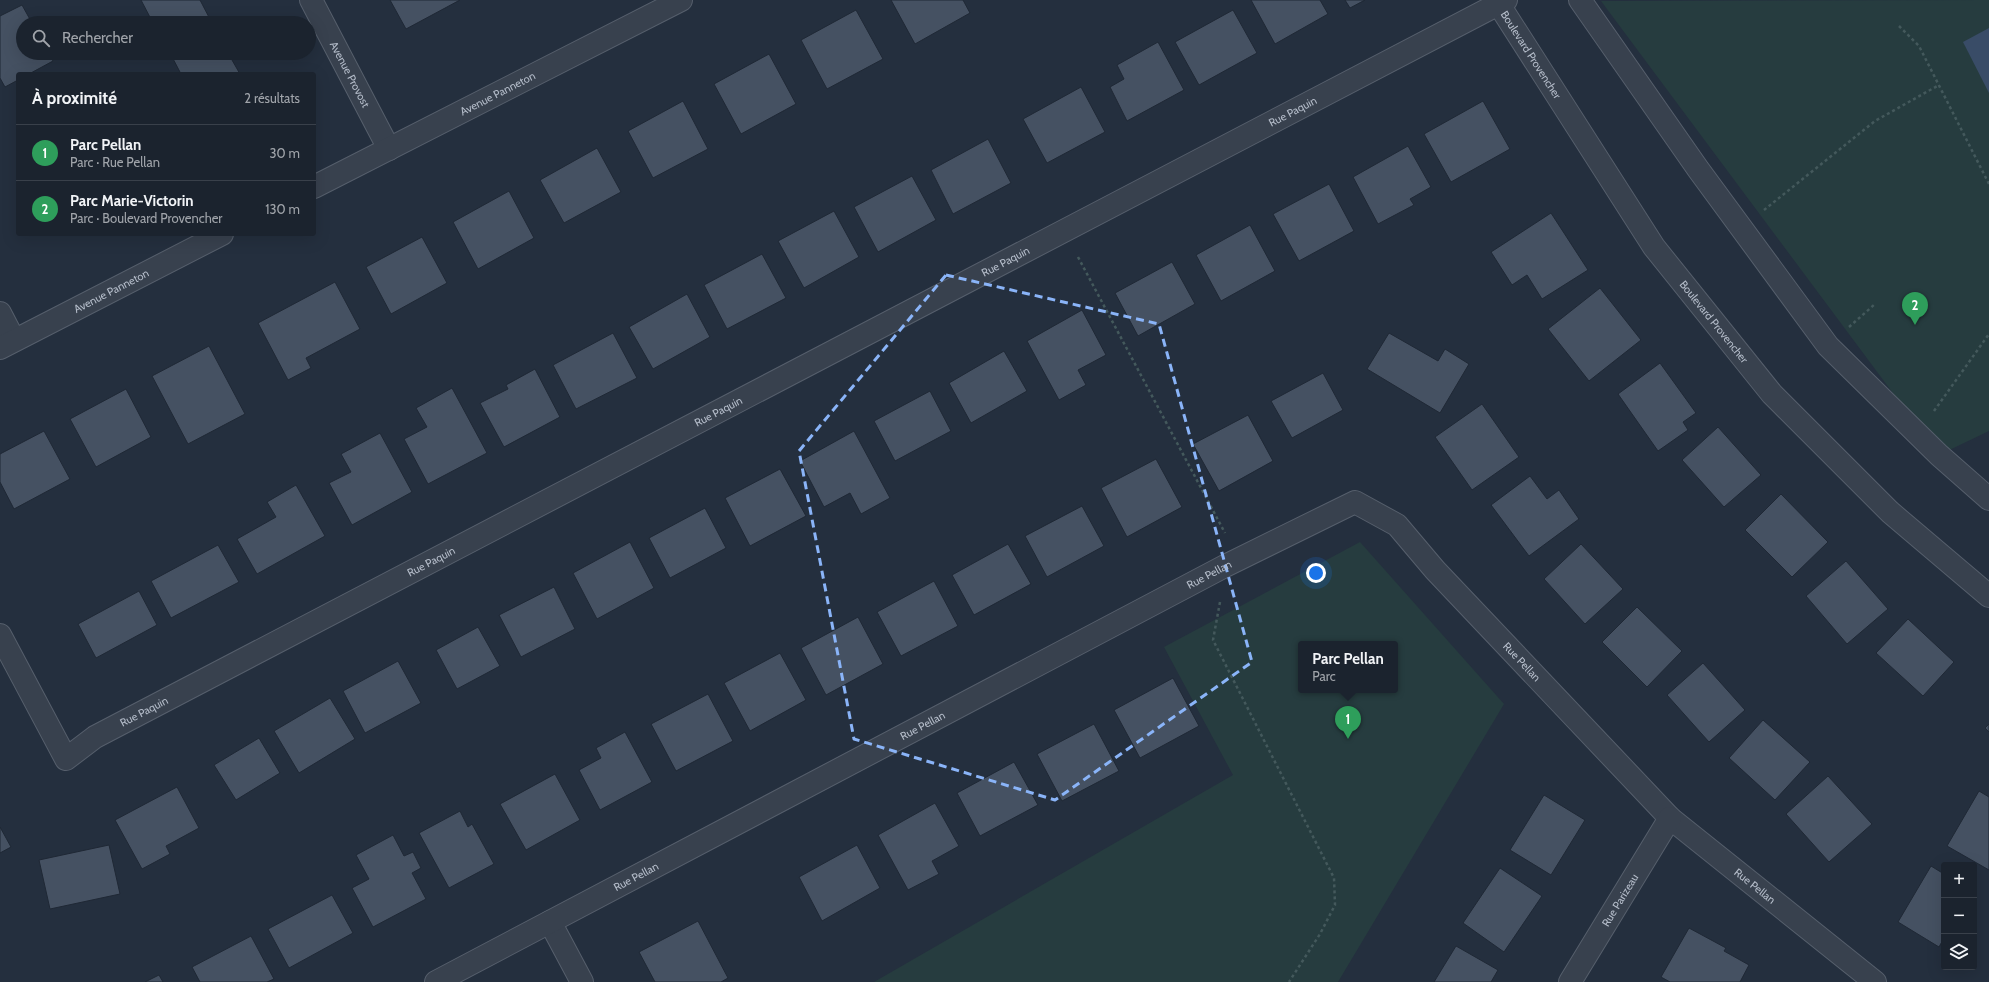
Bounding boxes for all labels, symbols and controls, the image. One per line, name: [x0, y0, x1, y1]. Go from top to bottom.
street label: Boulevard Provencher: [1498, 8, 1565, 102]
search box: [16, 16, 316, 60]
icon: search: [30, 27, 52, 49]
text: Rechercher: [62, 29, 133, 47]
street label: Avenue Provost: [327, 39, 373, 110]
street label: Avenue Panneton: [458, 68, 538, 118]
text: À proximité: [32, 88, 117, 108]
text: 2 résultats: [244, 90, 300, 106]
street label: Rue Paquin: [1266, 93, 1319, 130]
text: Parc Pellan: [70, 136, 141, 154]
text: 1: [43, 145, 47, 161]
text: 30 m: [270, 145, 300, 161]
text: Parc · Rue Pellan: [70, 154, 160, 170]
text: Parc Marie-Victorin: [70, 192, 194, 210]
text: 2: [42, 201, 48, 217]
text: 130 m: [265, 201, 300, 217]
text: Parc · Boulevard Provencher: [70, 210, 222, 226]
street label: Rue Paquin: [979, 243, 1032, 280]
street label: Avenue Panneton: [71, 266, 151, 316]
street label: Boulevard Provencher: [1677, 278, 1752, 366]
pin: 2: [1902, 292, 1928, 325]
street label: Rue Paquin: [692, 393, 745, 430]
street label: Rue Paquin: [405, 543, 457, 580]
street label: Rue Pellan: [1184, 557, 1234, 592]
your location: [1306, 563, 1326, 583]
street label: Rue Pellan: [1500, 639, 1544, 684]
popup: [1298, 641, 1398, 693]
text: Parc Pellan: [1312, 650, 1384, 668]
text: Parc: [1312, 668, 1336, 684]
street label: Rue Paquin: [117, 693, 170, 730]
pin: 1: [1335, 706, 1361, 739]
street label: Rue Pellan: [898, 708, 947, 743]
street label: Rue Pellan: [611, 859, 661, 894]
map controls: [1941, 862, 1977, 970]
button: +: [1941, 862, 1977, 898]
street label: Rue Pellan: [1731, 865, 1778, 907]
street label: Rue Parizeau: [1599, 871, 1642, 929]
button: −: [1941, 898, 1977, 934]
button: layers: [1941, 934, 1977, 970]

